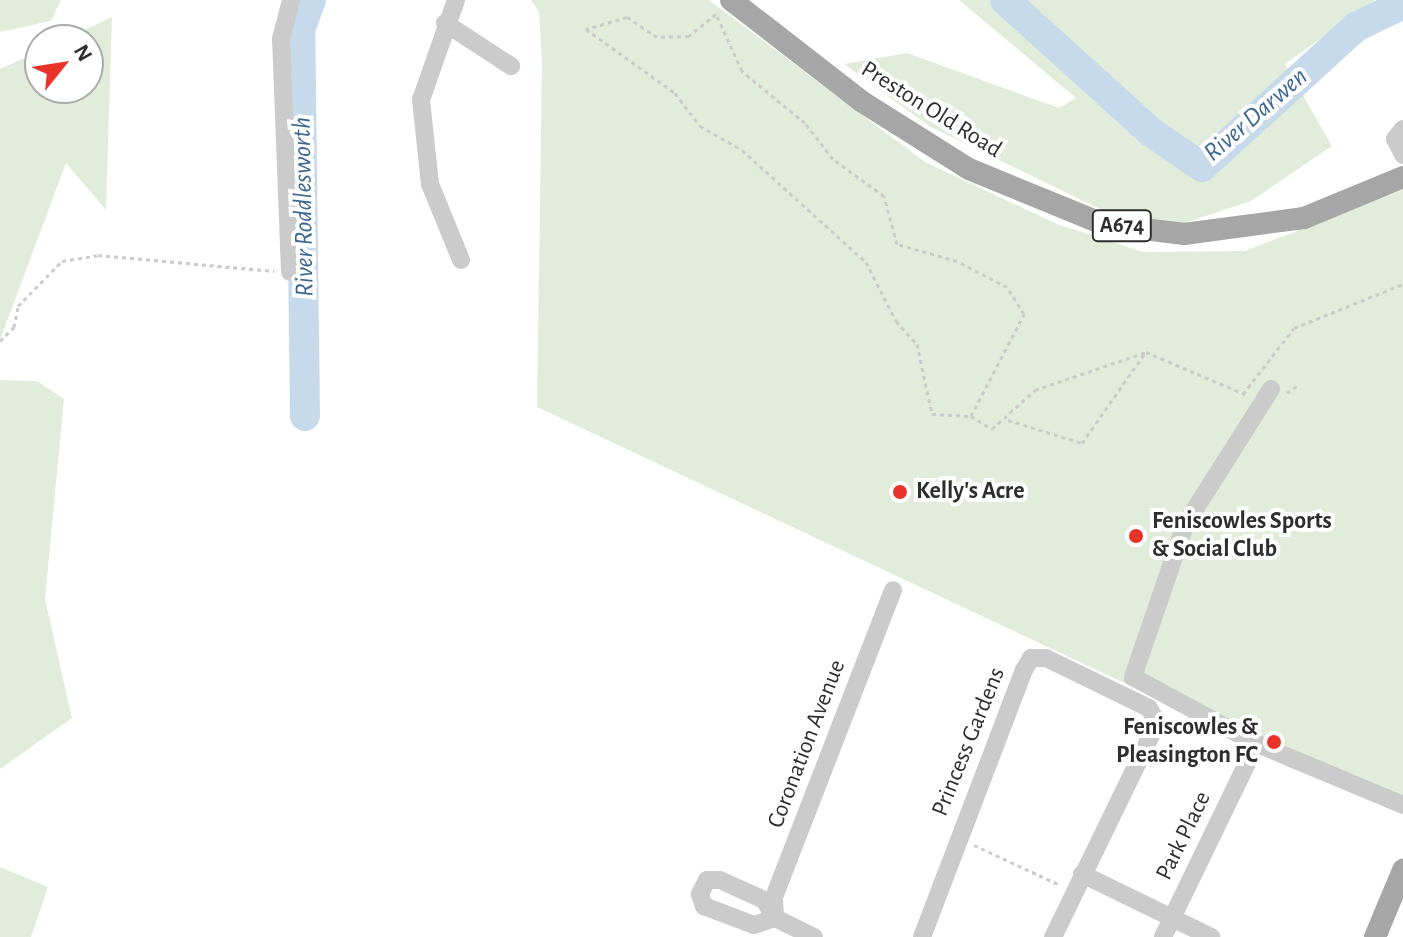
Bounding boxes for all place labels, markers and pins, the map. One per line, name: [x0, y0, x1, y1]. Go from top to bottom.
place label: Kelly's Acre: [916, 478, 1025, 506]
marker: Kelly's Acre: [891, 483, 909, 501]
place label: Feniscowles Sports & Social Club: [1152, 508, 1332, 564]
marker: Feniscowles Sports & Social Club: [1127, 527, 1145, 545]
place label: Feniscowles & Pleasington FC: [1116, 714, 1258, 770]
marker: Feniscowles & Pleasington FC: [1265, 733, 1283, 751]

